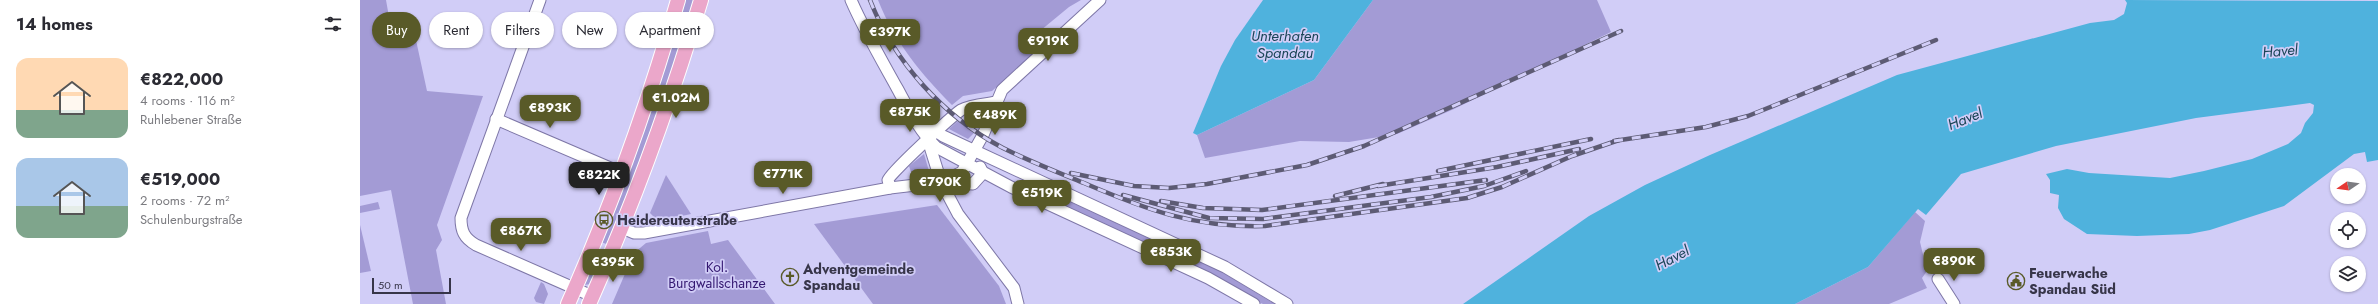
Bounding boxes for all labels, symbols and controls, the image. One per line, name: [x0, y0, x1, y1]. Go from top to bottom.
text: 14 homes: [16, 12, 93, 36]
chip: Buy: [372, 12, 421, 48]
chip: Rent: [429, 12, 483, 48]
chip: Filters: [491, 12, 554, 48]
chip: New: [562, 12, 617, 48]
chip: Apartment: [625, 12, 714, 48]
icon: filters: [322, 13, 344, 35]
pin: €397K: [862, 19, 918, 53]
text: €397K: [869, 22, 911, 41]
water label: Unterhafen Spandau: [1251, 25, 1319, 64]
pin: €919K: [1020, 28, 1076, 62]
text: €919K: [1027, 31, 1069, 50]
water label: Havel: [2261, 38, 2299, 64]
text: €822,000: [140, 67, 223, 91]
icon: home: [48, 74, 96, 122]
pin: €1.02M: [643, 85, 709, 119]
text: €1.02M: [652, 88, 700, 107]
text: 4 rooms · 116 m²: [140, 91, 235, 110]
pin: €893K: [522, 95, 578, 129]
text: €893K: [529, 98, 571, 117]
pin: €875K: [882, 99, 938, 133]
text: €875K: [889, 102, 931, 121]
pin: €489K: [967, 102, 1023, 136]
water label: Havel: [1944, 102, 1986, 136]
text: €489K: [973, 105, 1017, 124]
text: Ruhlebener Straße: [140, 110, 242, 129]
pin: €771K: [755, 161, 811, 195]
pin: €822K: [571, 162, 627, 196]
text: €771K: [763, 164, 803, 183]
text: €822K: [578, 165, 620, 184]
text: €519,000: [140, 167, 220, 191]
north arrow: [2330, 168, 2366, 204]
map controls: [2330, 168, 2366, 292]
pin: €790K: [912, 169, 968, 203]
text: €790K: [919, 172, 961, 191]
icon: home: [48, 174, 96, 222]
pin: €519K: [1014, 180, 1070, 214]
text: €519K: [1021, 183, 1063, 202]
text: 2 rooms · 72 m²: [140, 191, 230, 210]
text: Schulenburgstraße: [140, 210, 243, 229]
bus stop icon: Heidereuterstraße: [594, 210, 614, 230]
place label: Heidereuterstraße: [617, 210, 737, 230]
button: locate: [2330, 212, 2366, 248]
pin: €867K: [493, 218, 549, 252]
text: €867K: [500, 221, 542, 240]
pin: €853K: [1143, 239, 1199, 273]
water label: Havel: [1651, 240, 1693, 276]
text: €853K: [1150, 242, 1192, 261]
pin: €890K: [1926, 248, 1982, 282]
pin: €395K: [585, 249, 641, 283]
text: €890K: [1932, 251, 1976, 270]
text: €395K: [592, 252, 634, 271]
button: layers: [2330, 256, 2366, 292]
park label: Kol. Burgwallschanze: [668, 257, 766, 293]
place label: Adventgemeinde Spandau: [802, 259, 914, 295]
place label: Feuerwache Spandau Süd: [2029, 263, 2116, 299]
church icon: Adventgemeinde Spandau: [780, 267, 800, 287]
public building icon: Feuerwache Spandau Süd: [2006, 271, 2026, 291]
scale bar: [372, 276, 451, 295]
text: 50 m: [378, 277, 403, 293]

